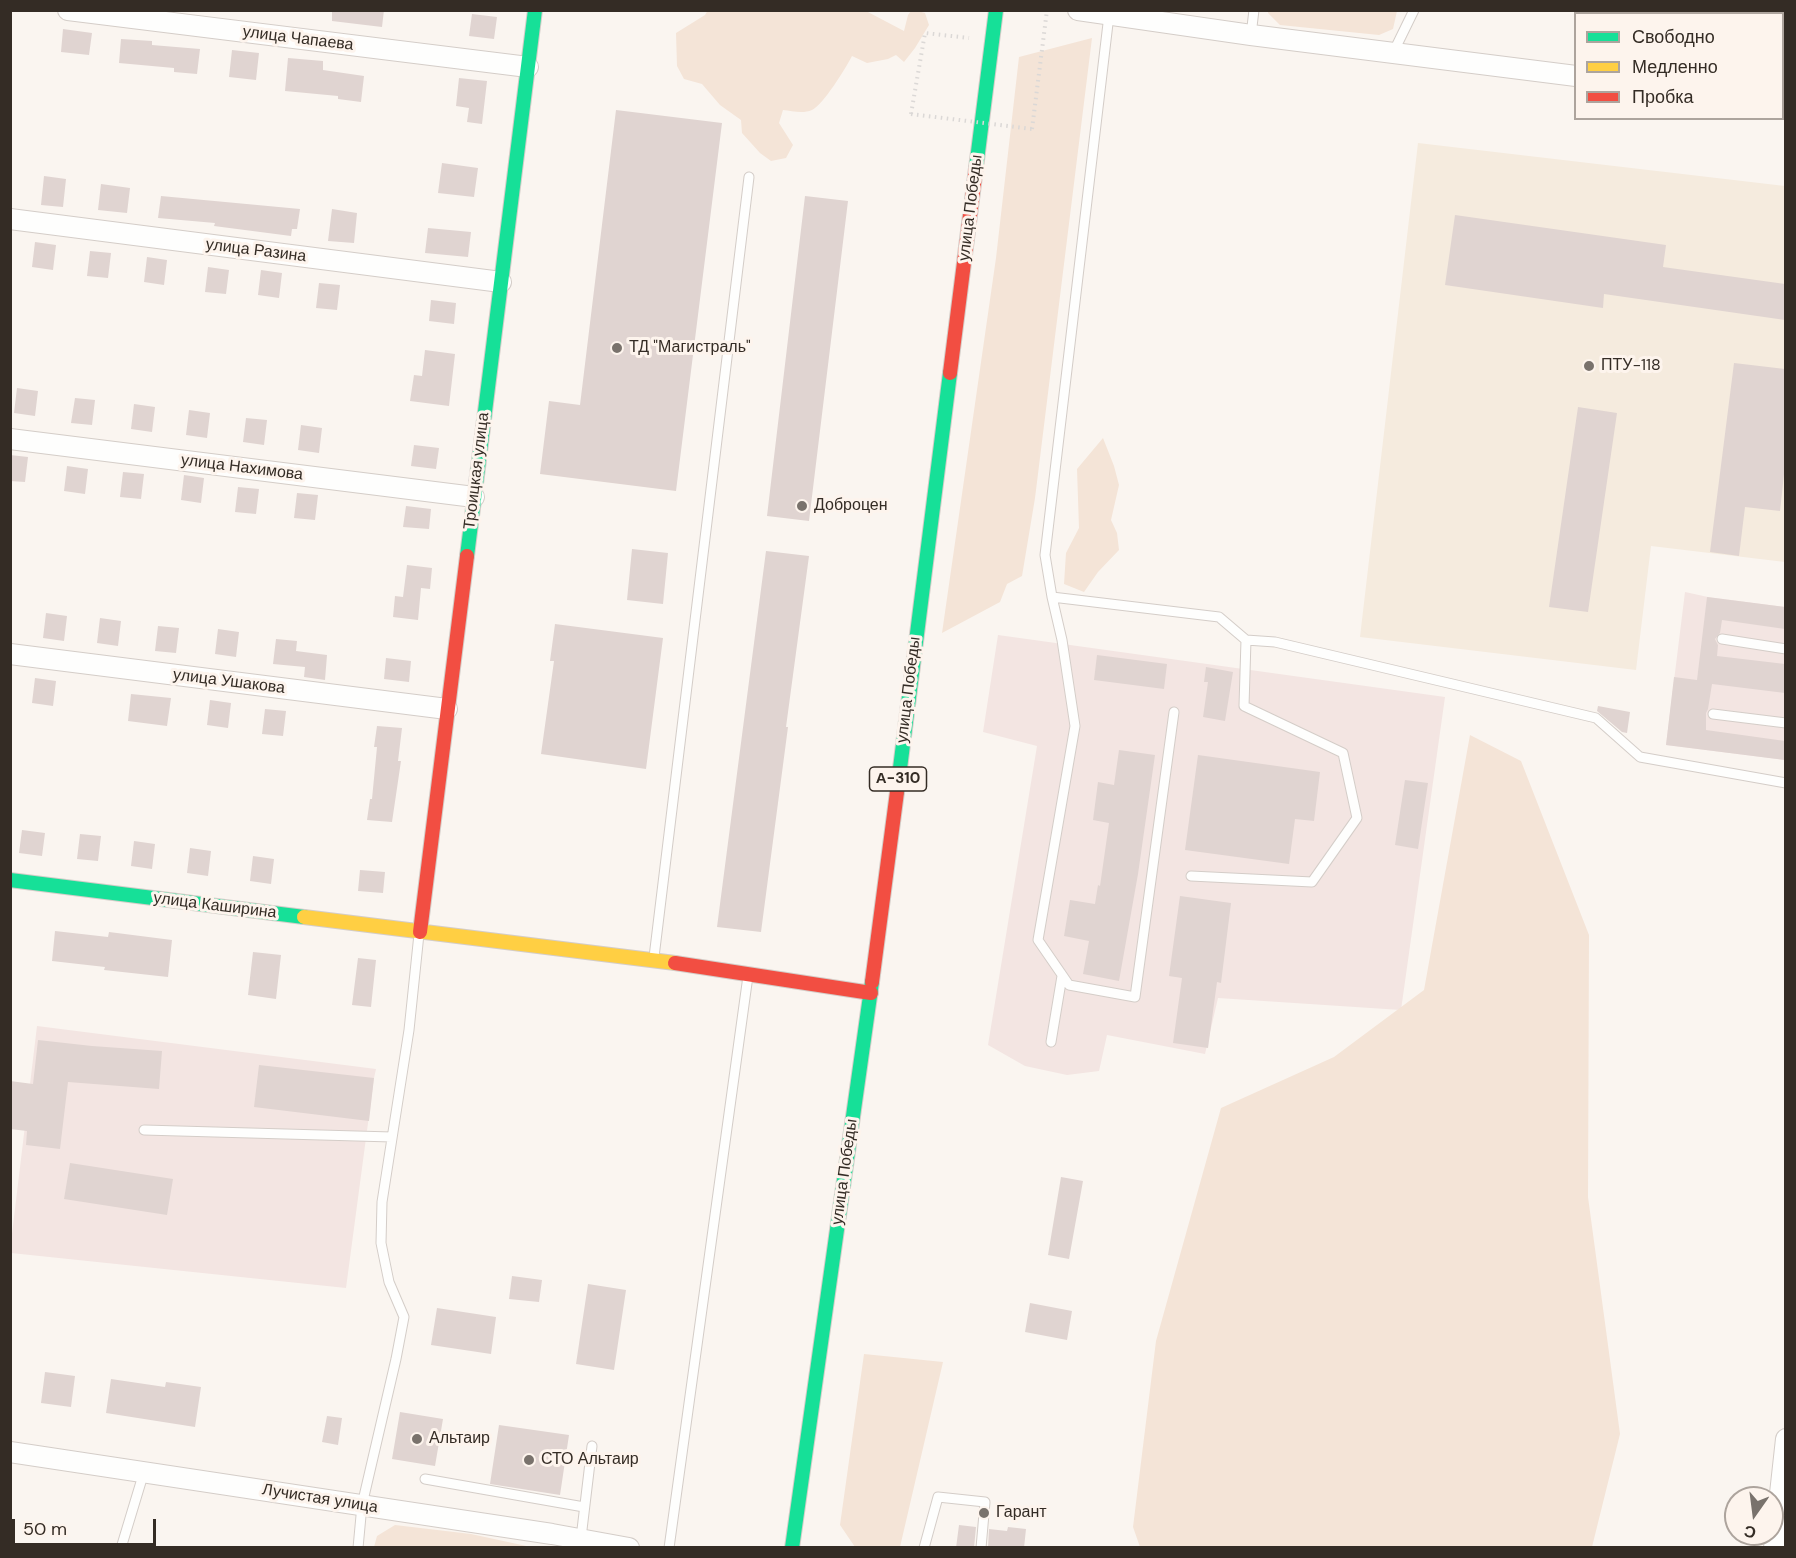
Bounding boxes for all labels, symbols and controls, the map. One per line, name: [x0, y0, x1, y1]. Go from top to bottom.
legend: [1574, 12, 1784, 120]
street label: улица Чапаева: [242, 23, 354, 55]
text: Свободно: [1632, 25, 1715, 49]
text: Медленно: [1632, 55, 1718, 79]
text: Пробка: [1632, 85, 1694, 109]
street label: улица Победы: [955, 154, 987, 262]
street label: улица Разина: [205, 235, 307, 267]
place label: ТД "Магистраль": [629, 338, 751, 358]
marker: ТД "Магистраль": [610, 341, 624, 355]
place label: ПТУ-118: [1601, 356, 1661, 376]
marker: ПТУ-118: [1582, 359, 1596, 373]
street label: Троицкая улица: [460, 411, 494, 531]
street label: улица Нахимова: [180, 451, 304, 485]
place label: Доброцен: [814, 496, 888, 516]
marker: Доброцен: [795, 499, 809, 513]
street label: улица Победы: [893, 636, 925, 744]
street label: улица Ушакова: [172, 666, 286, 698]
road number: А-310: [870, 767, 926, 791]
street label: улица Каширина: [152, 889, 278, 923]
street label: улица Победы: [828, 1118, 862, 1226]
place label: Альтаир: [429, 1429, 490, 1449]
marker: Альтаир: [410, 1432, 424, 1446]
place label: СТО Альтаир: [541, 1450, 639, 1470]
marker: СТО Альтаир: [522, 1453, 536, 1467]
street label: Лучистая улица: [261, 1480, 379, 1518]
north arrow: [1724, 1486, 1784, 1546]
place label: Гарант: [996, 1503, 1047, 1523]
marker: Гарант: [977, 1506, 991, 1520]
scale bar: [15, 1507, 159, 1545]
text: 50 m: [23, 1517, 67, 1541]
text: С: [1742, 1520, 1758, 1544]

